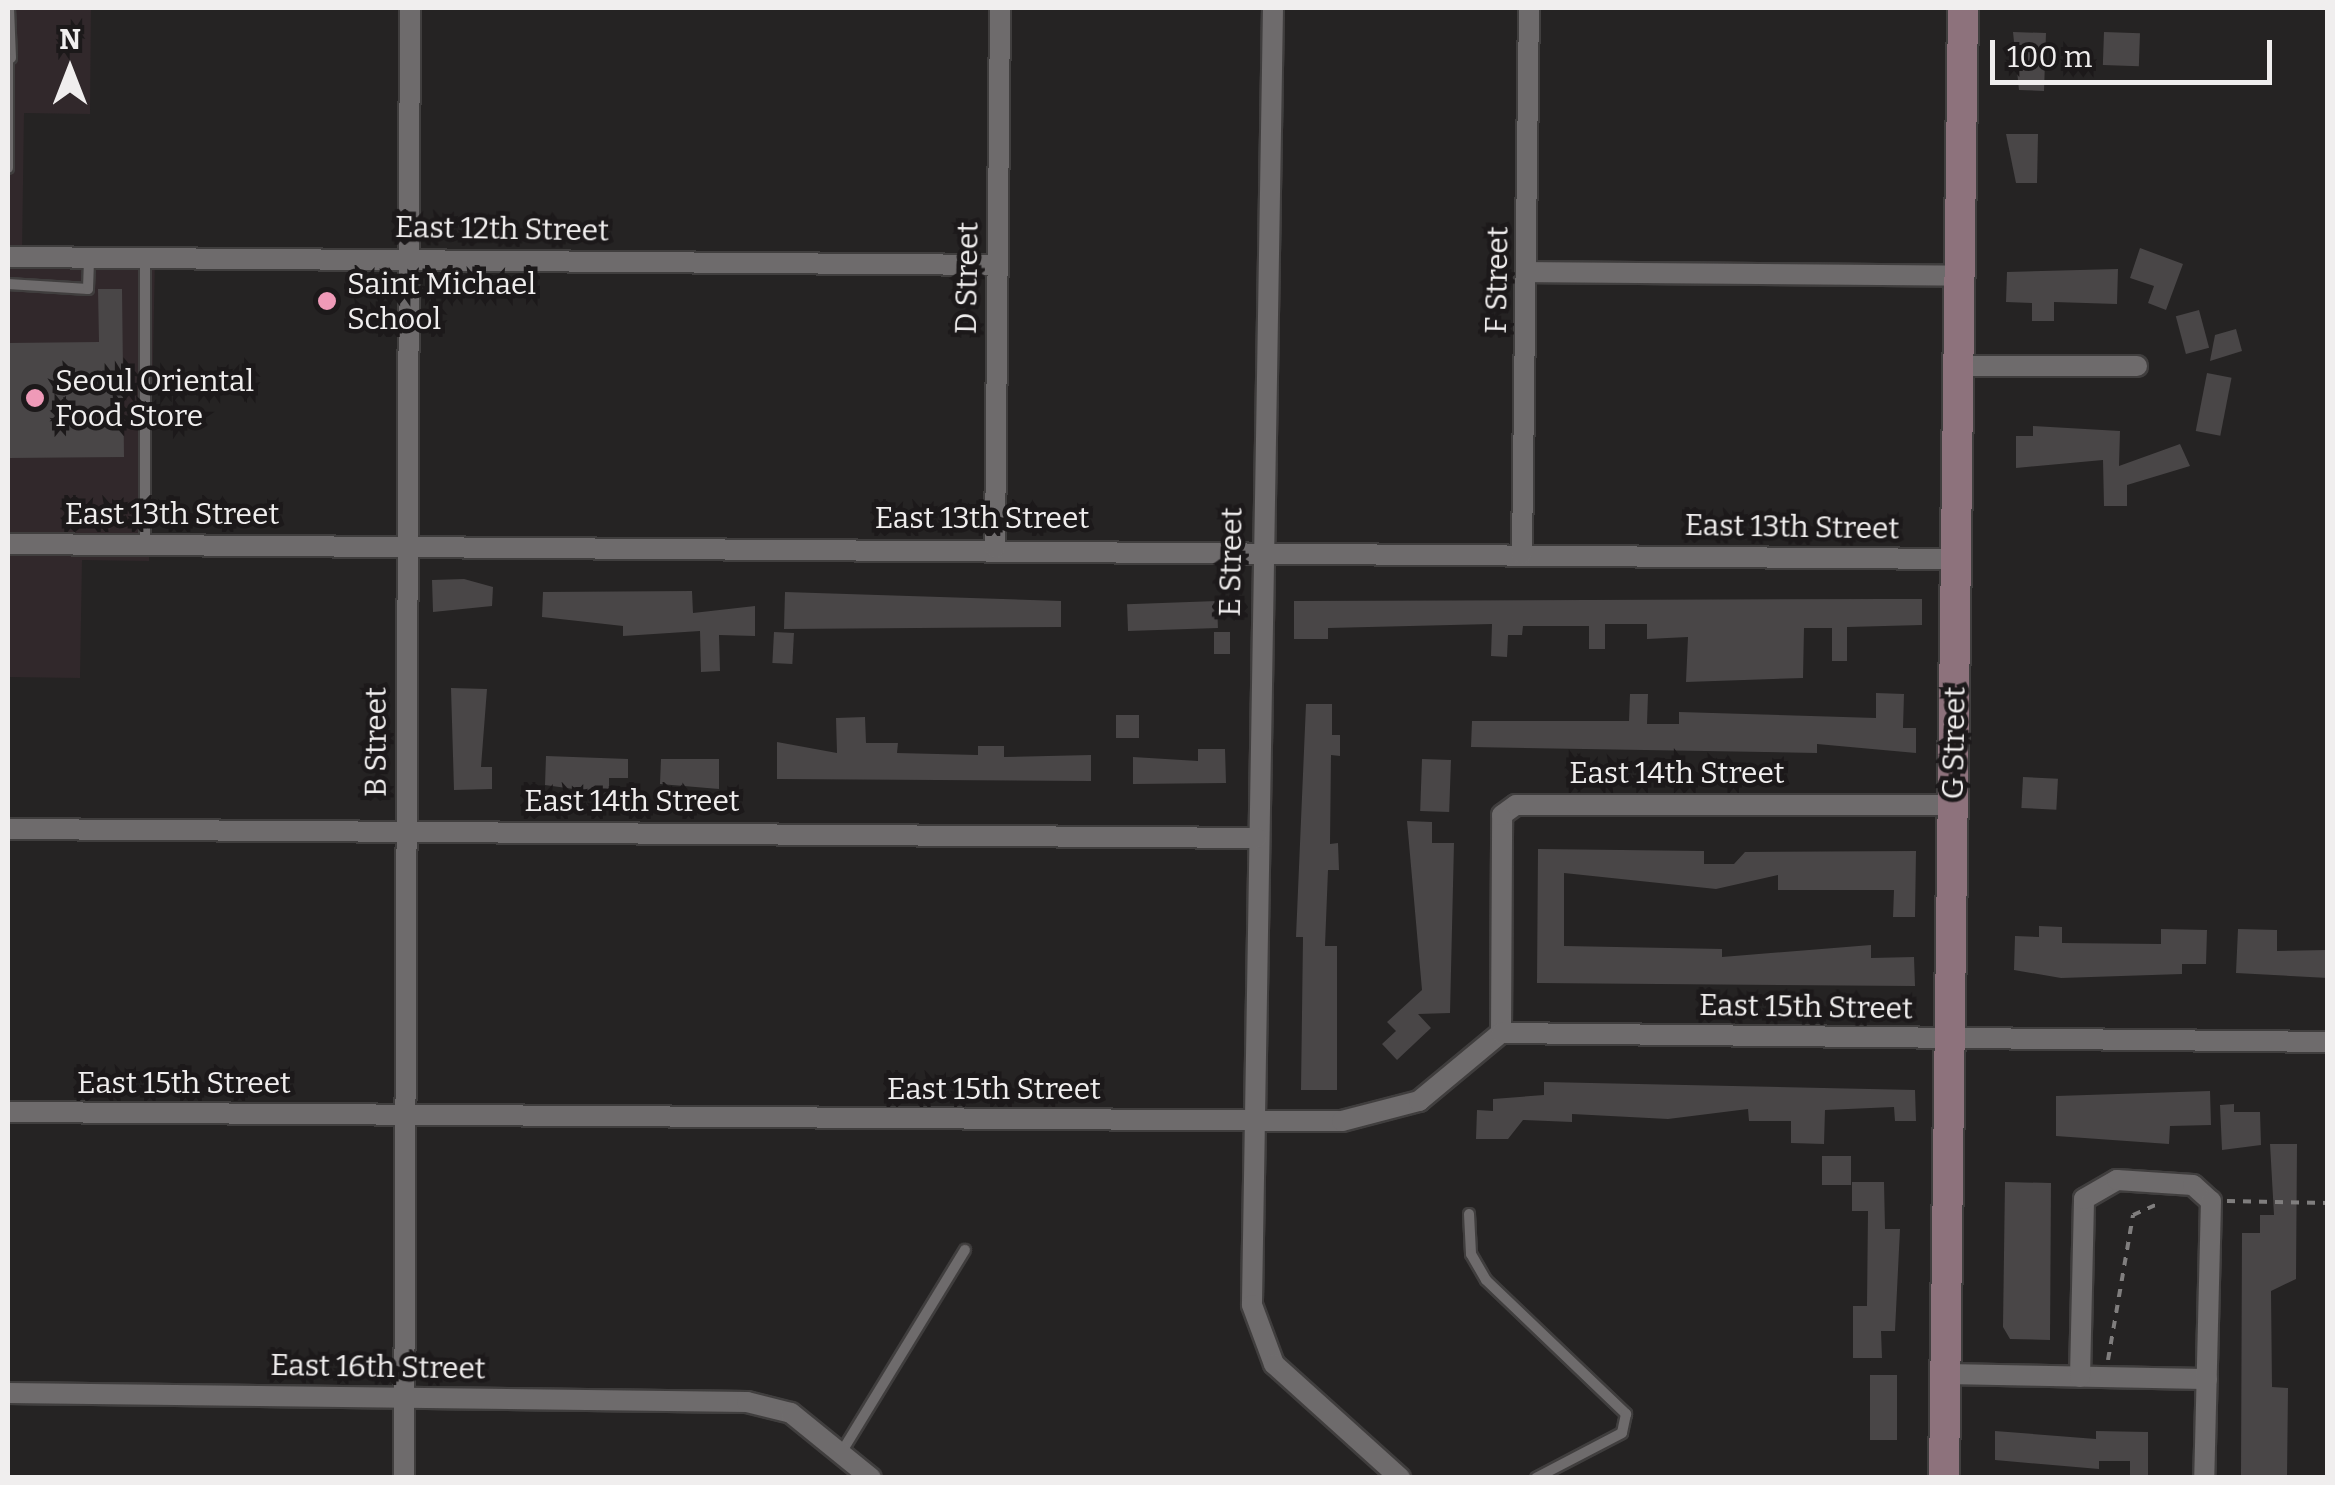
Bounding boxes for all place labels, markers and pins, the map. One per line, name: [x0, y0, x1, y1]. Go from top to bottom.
place label: Saint Michael School: [347, 266, 536, 336]
marker: Saint Michael School: [316, 290, 338, 312]
place label: Seoul Oriental Food Store: [55, 363, 254, 434]
marker: Seoul Oriental Food Store: [24, 387, 46, 409]

